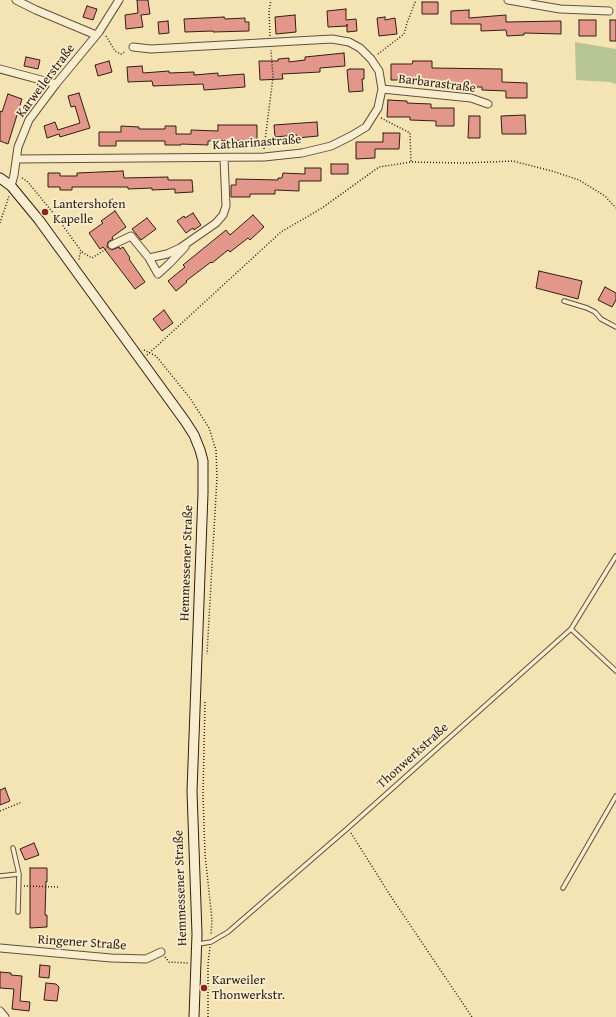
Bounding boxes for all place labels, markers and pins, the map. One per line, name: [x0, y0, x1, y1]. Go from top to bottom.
place label: Lantershofen Kapelle: [53, 197, 125, 228]
marker: Lantershofen Kapelle: [40, 207, 50, 217]
place label: Karweiler Thonwerkstr.: [212, 973, 285, 1004]
marker: Karweiler Thonwerkstr.: [199, 983, 209, 993]

